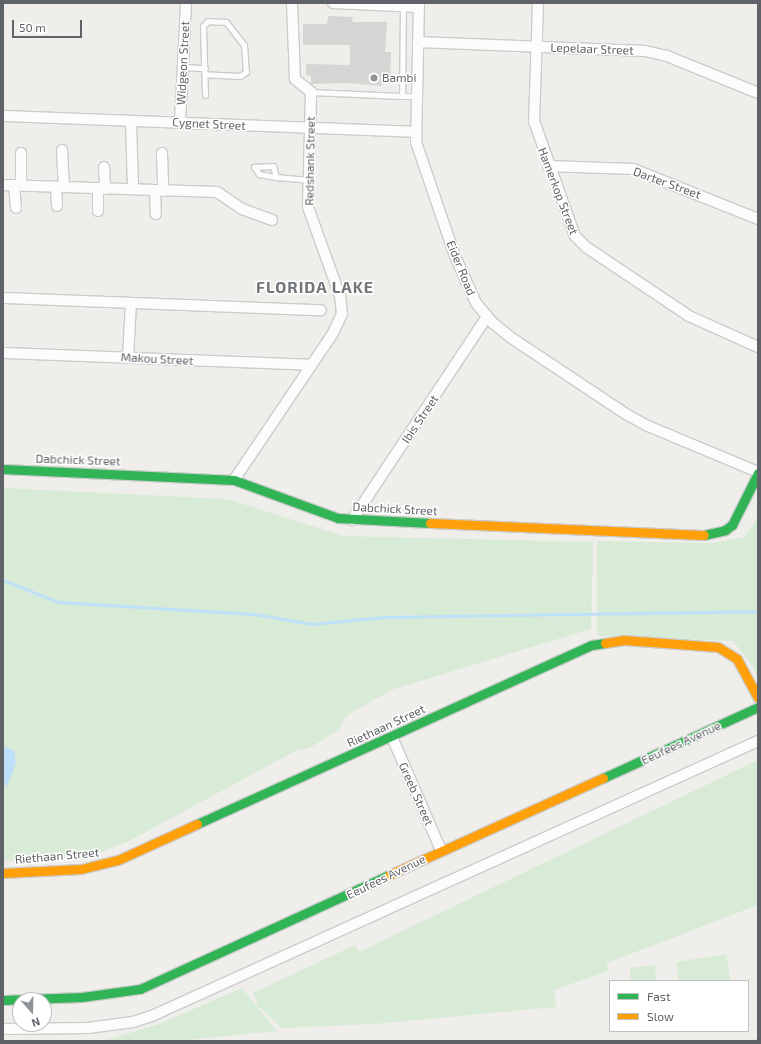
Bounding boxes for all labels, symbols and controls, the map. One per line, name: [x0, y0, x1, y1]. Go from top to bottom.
scale bar: [14, 12, 84, 38]
text: 50 m: [19, 20, 46, 34]
street label: Widgeon Street: [174, 21, 192, 105]
street label: Lepelaar Street: [550, 40, 634, 58]
place label: Bambi: [382, 71, 416, 85]
marker: Bambi: [369, 73, 379, 83]
street label: Cygnet Street: [172, 115, 246, 133]
street label: Redshank Street: [302, 116, 318, 206]
street label: Hamerkop Street: [535, 145, 581, 237]
street label: Darter Street: [631, 164, 703, 202]
street label: Eider Road: [443, 238, 479, 298]
district label: FLORIDA LAKE: [256, 277, 374, 297]
street label: Makou Street: [120, 350, 194, 368]
street label: Ibis Street: [399, 392, 441, 446]
street label: Dabchick Street: [35, 451, 121, 469]
street label: Dabchick Street: [352, 500, 438, 518]
street label: Riethaan Street: [345, 702, 427, 750]
street label: Eeufees Avenue: [639, 718, 723, 768]
street label: Greeb Street: [396, 760, 436, 828]
street label: Riethaan Street: [14, 845, 100, 867]
street label: Eeufees Avenue: [344, 852, 428, 902]
legend: [609, 980, 749, 1032]
text: Fast: [647, 989, 670, 1003]
north arrow: [12, 992, 52, 1032]
text: Slow: [647, 1009, 674, 1023]
text: N: [30, 1015, 42, 1030]

